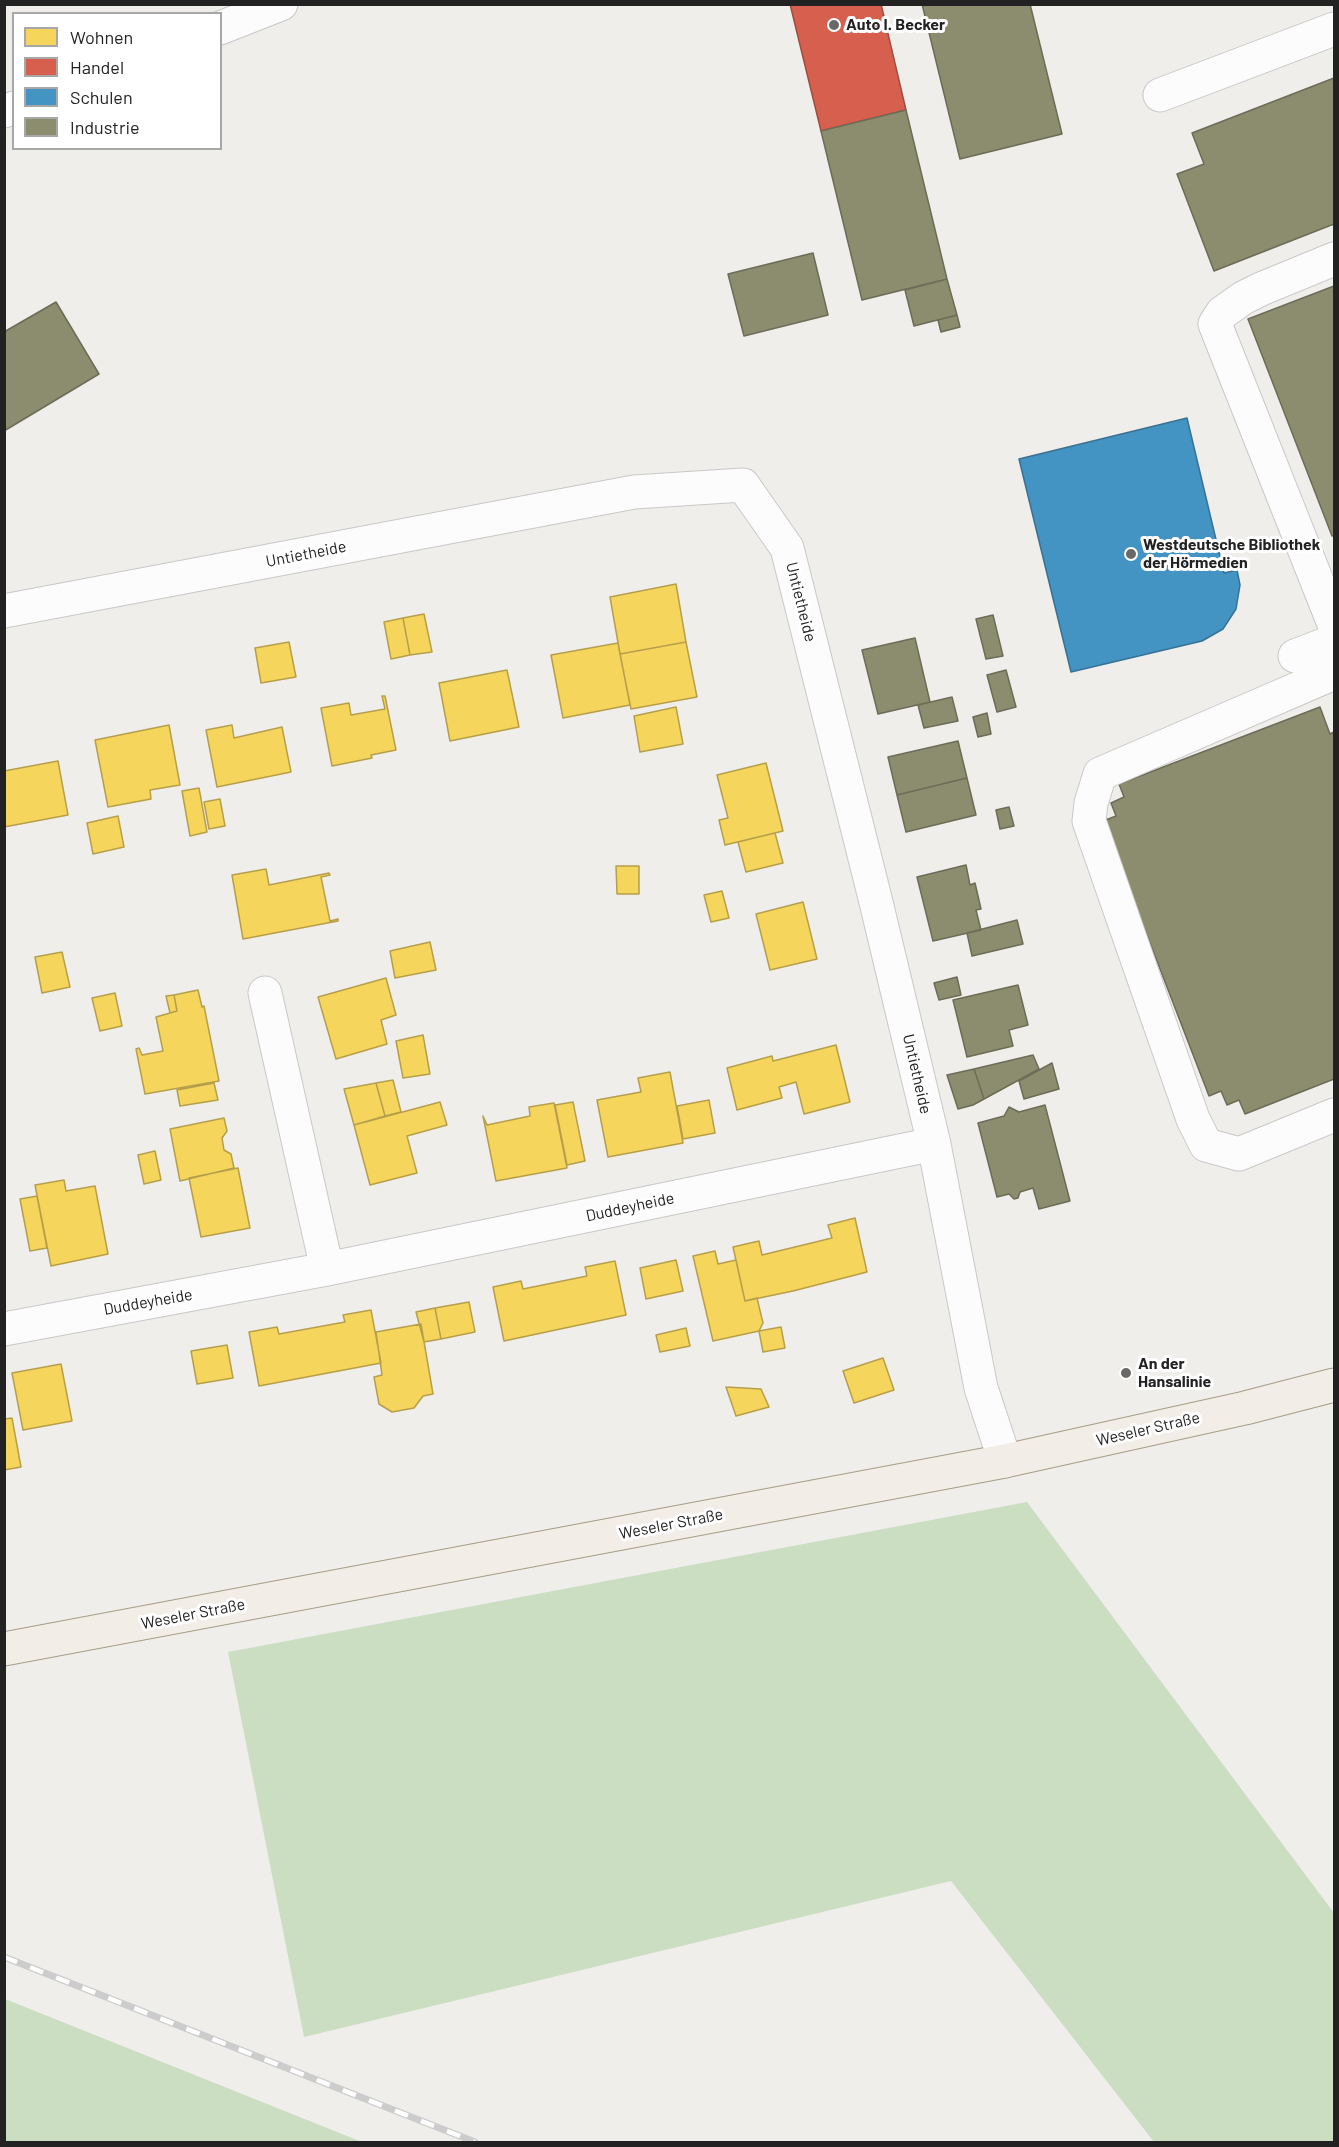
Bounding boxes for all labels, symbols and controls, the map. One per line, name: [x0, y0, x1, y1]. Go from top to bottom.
legend: [12, 12, 222, 150]
place label: Auto I. Becker: [846, 15, 945, 35]
marker: Auto I. Becker: [827, 18, 841, 32]
text: Wohnen: [70, 26, 133, 48]
text: Handel: [70, 56, 124, 78]
text: Schulen: [70, 86, 133, 108]
text: Industrie: [70, 116, 140, 138]
place label: Westdeutsche Bibliothek der Hörmedien: [1143, 535, 1320, 573]
street label: Untietheide: [264, 537, 348, 571]
marker: Westdeutsche Bibliothek der Hörmedien: [1124, 547, 1138, 561]
street label: Untietheide: [782, 560, 820, 644]
street label: Untietheide: [898, 1032, 936, 1116]
street label: Duddeyheide: [584, 1188, 676, 1226]
street label: Duddeyheide: [102, 1285, 194, 1319]
place label: An der Hansalinie: [1138, 1354, 1211, 1392]
marker: An der Hansalinie: [1119, 1366, 1133, 1380]
street label: Weseler Straße: [1094, 1408, 1202, 1450]
street label: Weseler Straße: [617, 1504, 725, 1544]
street label: Weseler Straße: [139, 1594, 247, 1634]

